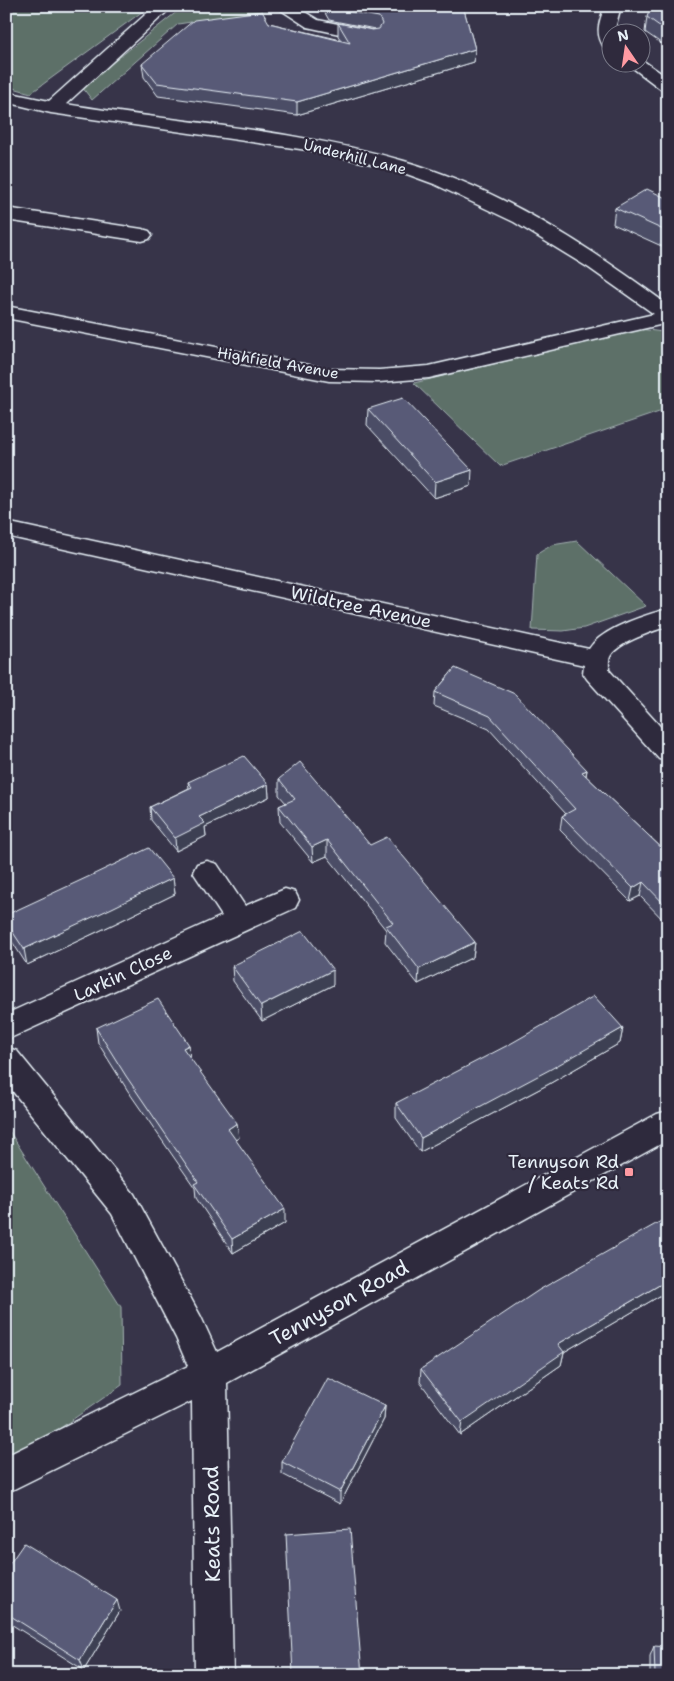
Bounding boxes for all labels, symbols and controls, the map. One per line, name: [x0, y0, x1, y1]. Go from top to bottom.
north arrow: [602, 22, 652, 72]
text: N: [616, 25, 631, 45]
street label: Underhill Lane: [301, 135, 409, 179]
street label: Highfield Avenue: [216, 342, 340, 384]
street label: Wildtree Avenue: [288, 580, 434, 634]
street label: Larkin Close: [70, 941, 176, 1007]
place label: Tennyson Rd / Keats Rd: [508, 1150, 619, 1195]
marker: Tennyson Rd / Keats Rd: [623, 1166, 635, 1178]
street label: Tennyson Road: [264, 1253, 414, 1353]
street label: Keats Road: [197, 1465, 227, 1583]

